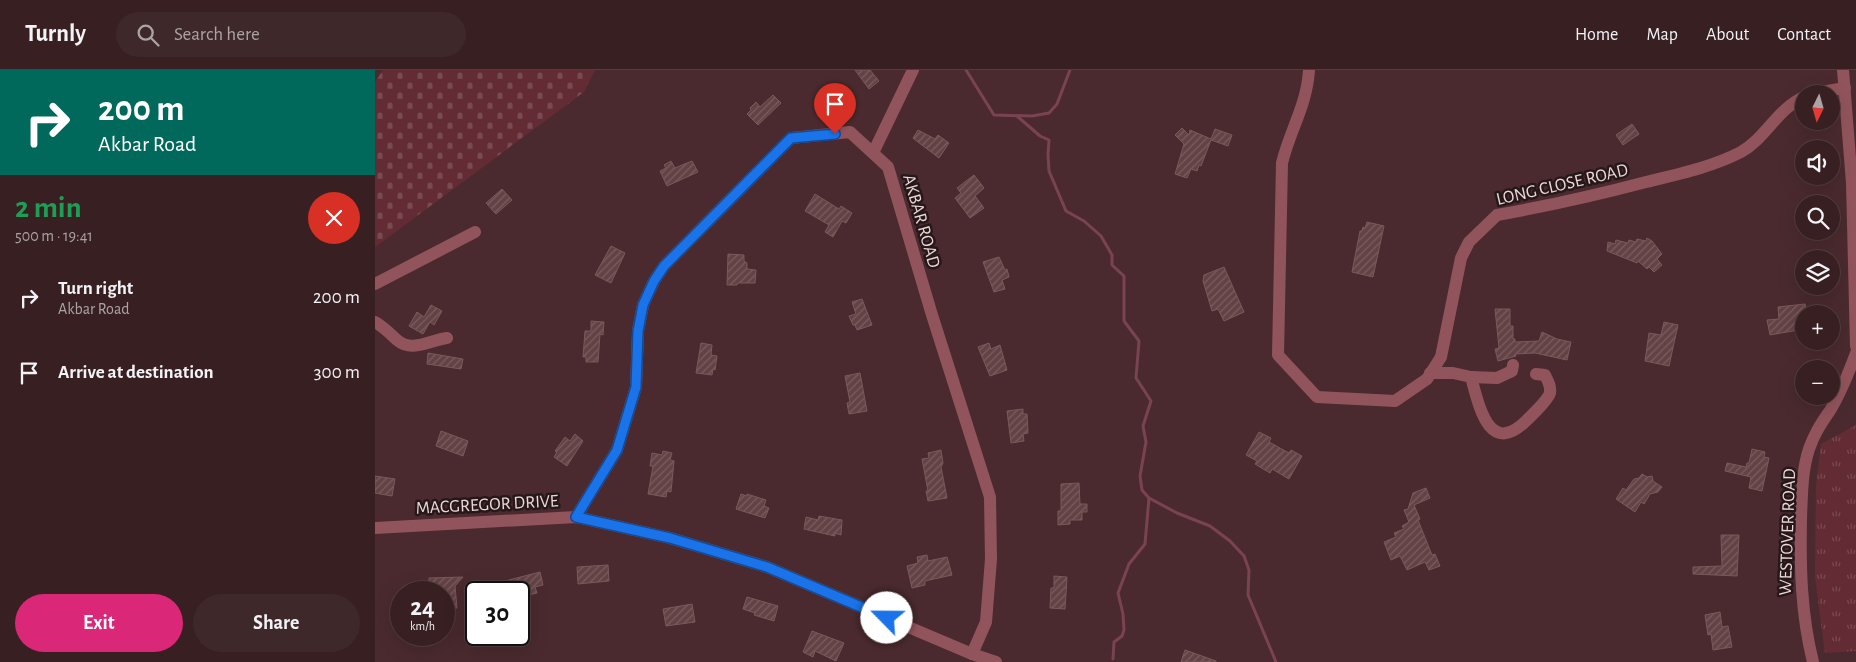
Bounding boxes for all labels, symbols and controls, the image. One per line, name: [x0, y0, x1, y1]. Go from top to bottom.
search box: [116, 12, 466, 57]
icon: search: [134, 21, 162, 49]
text: Turnly: [25, 22, 86, 46]
text: Search here: [174, 25, 260, 44]
text: Home: [1575, 26, 1618, 44]
text: Map: [1646, 26, 1678, 44]
text: About: [1706, 26, 1749, 44]
text: Contact: [1777, 26, 1831, 44]
pin: [814, 83, 856, 134]
north arrow: [1795, 85, 1840, 130]
map controls: [1795, 85, 1840, 405]
icon: right: [15, 90, 80, 155]
icon: arrive: [821, 90, 849, 118]
text: 200 m: [98, 92, 185, 127]
text: Akbar Road: [98, 133, 197, 155]
button: sound: [1795, 140, 1840, 185]
street label: LONG CLOSE ROAD: [1494, 161, 1630, 209]
street label: AKBAR ROAD: [899, 173, 943, 270]
button: close: [308, 192, 360, 244]
text: 2 min: [15, 193, 82, 223]
button: search: [1795, 195, 1840, 240]
text: 500 m · 19:41: [15, 228, 93, 244]
button: layers: [1795, 250, 1840, 295]
text: Turn right: [58, 279, 133, 298]
icon: right: [15, 284, 43, 312]
text: 200 m: [313, 288, 360, 307]
text: Akbar Road: [58, 301, 130, 317]
button: +: [1795, 305, 1840, 350]
icon: arrive: [15, 359, 43, 387]
button: −: [1795, 360, 1840, 405]
text: Arrive at destination: [58, 363, 214, 382]
text: 300 m: [314, 363, 360, 382]
street label: WESTOVER ROAD: [1777, 468, 1799, 596]
street label: MACGREGOR DRIVE: [415, 492, 559, 518]
speed limit sign: 30: [465, 581, 530, 646]
position arrow: [860, 591, 912, 643]
button: Exit: [15, 594, 183, 652]
button: Share: [193, 594, 360, 652]
text: 24: [410, 595, 435, 620]
text: km/h: [410, 620, 435, 632]

